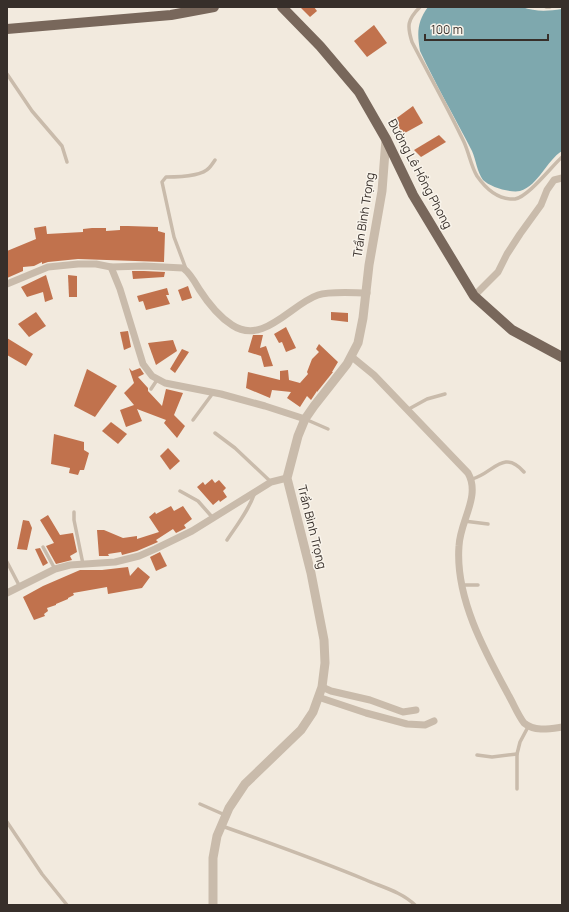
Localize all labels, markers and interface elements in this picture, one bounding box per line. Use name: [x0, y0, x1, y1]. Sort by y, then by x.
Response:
scale bar: [425, 16, 548, 42]
text: 100 m: [431, 21, 463, 38]
street label: Đường Lê Hồng Phong: [384, 116, 457, 232]
street label: Trần Bình Trọng: [348, 171, 379, 259]
street label: Trần Bình Trọng: [294, 483, 331, 571]

